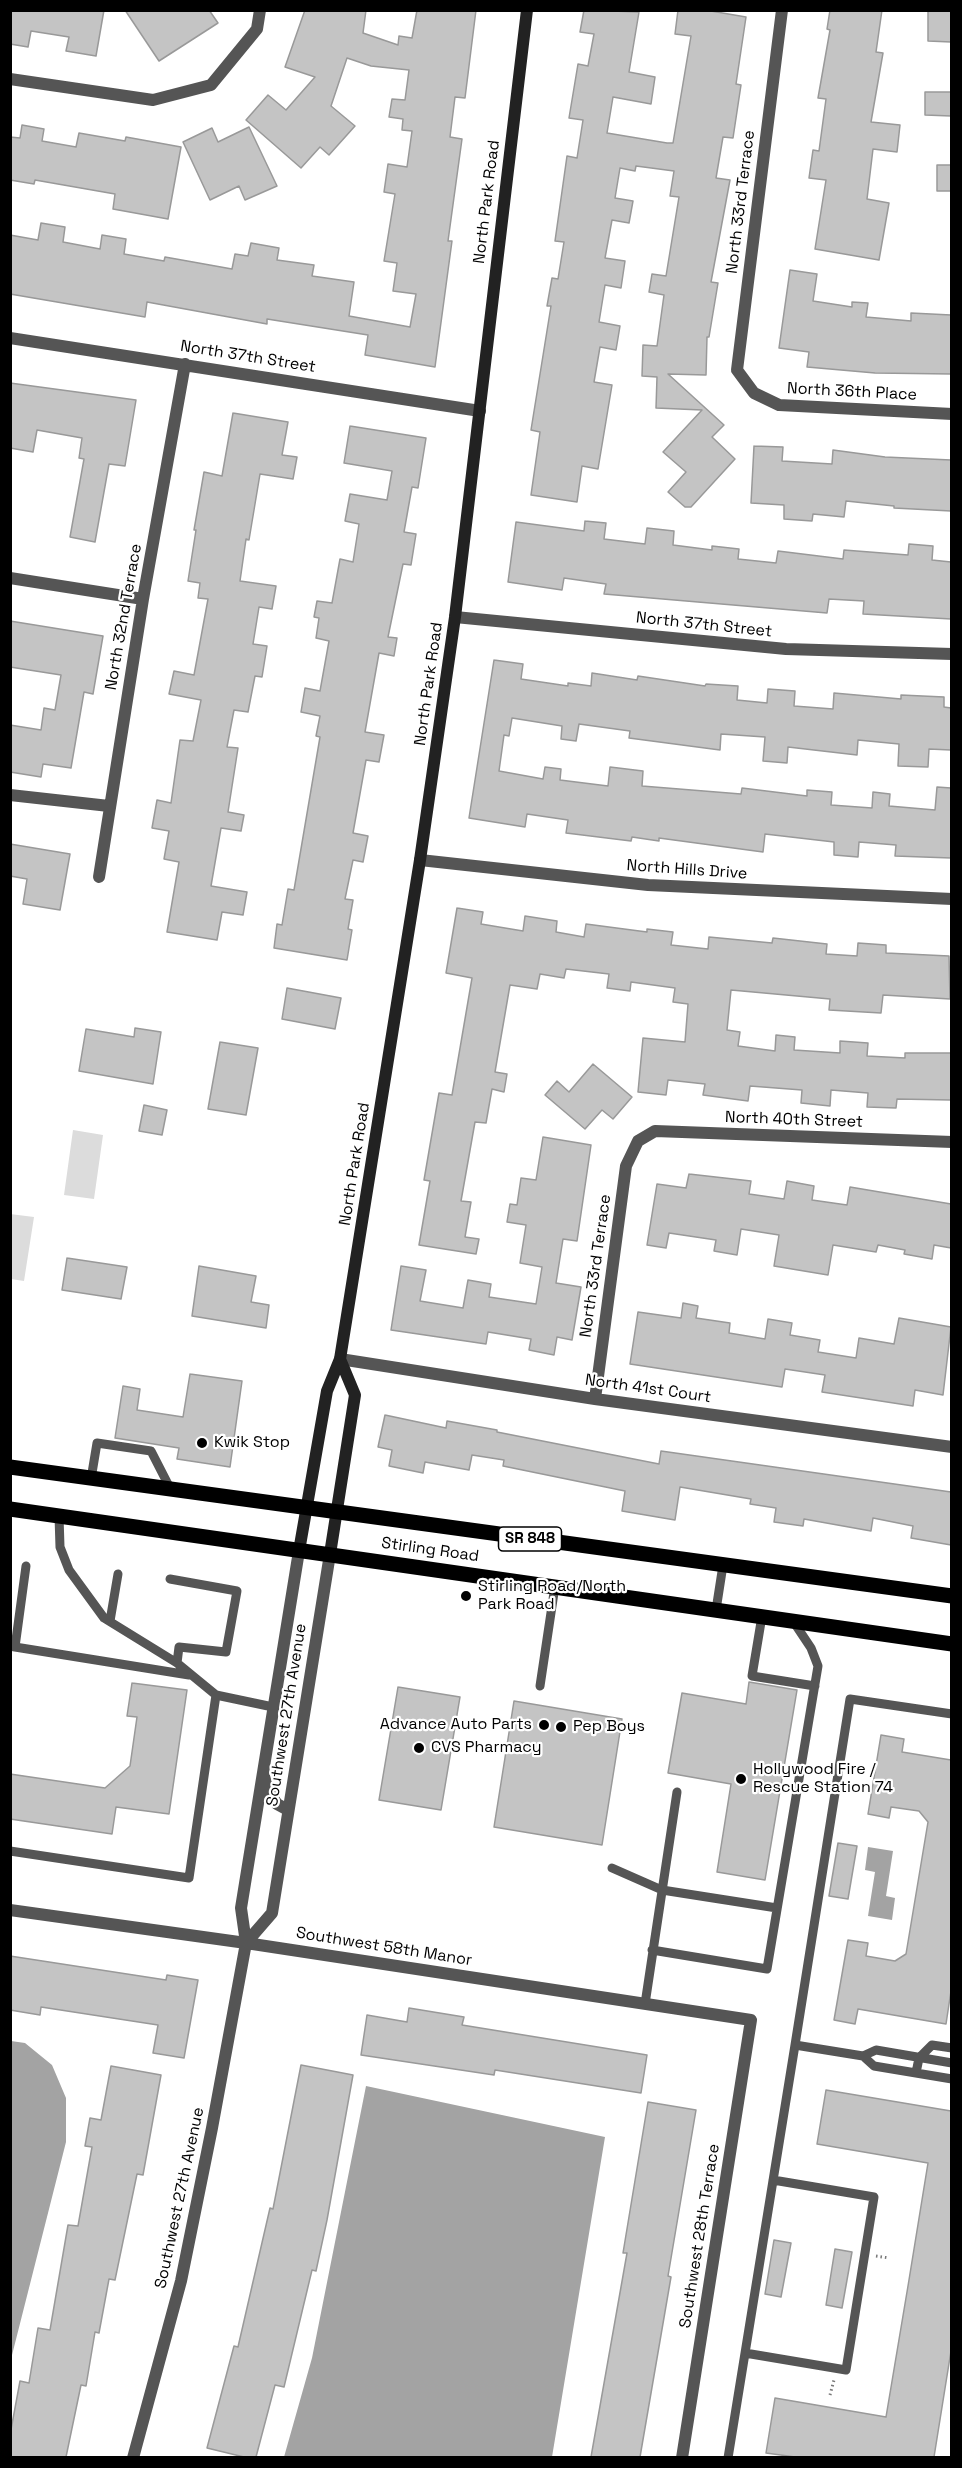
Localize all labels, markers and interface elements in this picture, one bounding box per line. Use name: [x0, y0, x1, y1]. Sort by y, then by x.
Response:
street label: North 33rd Terrace: [723, 129, 759, 275]
street label: North Park Road: [470, 139, 504, 265]
street label: North 37th Street: [179, 337, 317, 377]
street label: North 36th Place: [787, 379, 917, 405]
street label: North 32nd Terrace: [102, 542, 146, 692]
street label: North 37th Street: [635, 608, 773, 642]
street label: North Park Road: [411, 621, 447, 747]
street label: North Hills Drive: [626, 856, 748, 884]
street label: North Park Road: [336, 1101, 374, 1227]
street label: North 40th Street: [725, 1108, 863, 1132]
street label: North 33rd Terrace: [576, 1193, 616, 1339]
street label: North 41st Court: [584, 1371, 712, 1407]
place label: Kwik Stop: [214, 1433, 290, 1453]
marker: Kwik Stop: [195, 1436, 209, 1450]
road number: SR 848: [498, 1527, 562, 1551]
street label: Stirling Road: [380, 1534, 480, 1566]
place label: Stirling Road/North Park Road: [478, 1577, 626, 1615]
marker: Stirling Road/North Park Road: [459, 1589, 473, 1603]
street label: Southwest 27th Avenue: [263, 1622, 311, 1808]
place label: Advance Auto Parts: [380, 1715, 532, 1735]
place label: Pep Boys: [573, 1717, 645, 1737]
marker: Advance Auto Parts: [537, 1718, 551, 1732]
marker: Pep Boys: [554, 1720, 568, 1734]
place label: CVS Pharmacy: [431, 1738, 542, 1758]
marker: CVS Pharmacy: [412, 1741, 426, 1755]
place label: Hollywood Fire / Rescue Station 74: [753, 1760, 893, 1798]
marker: Hollywood Fire / Rescue Station 74: [734, 1772, 748, 1786]
street label: Southwest 58th Manor: [295, 1924, 473, 1970]
street label: Southwest 27th Avenue: [151, 2106, 209, 2290]
street label: Southwest 28th Terrace: [676, 2142, 724, 2330]

